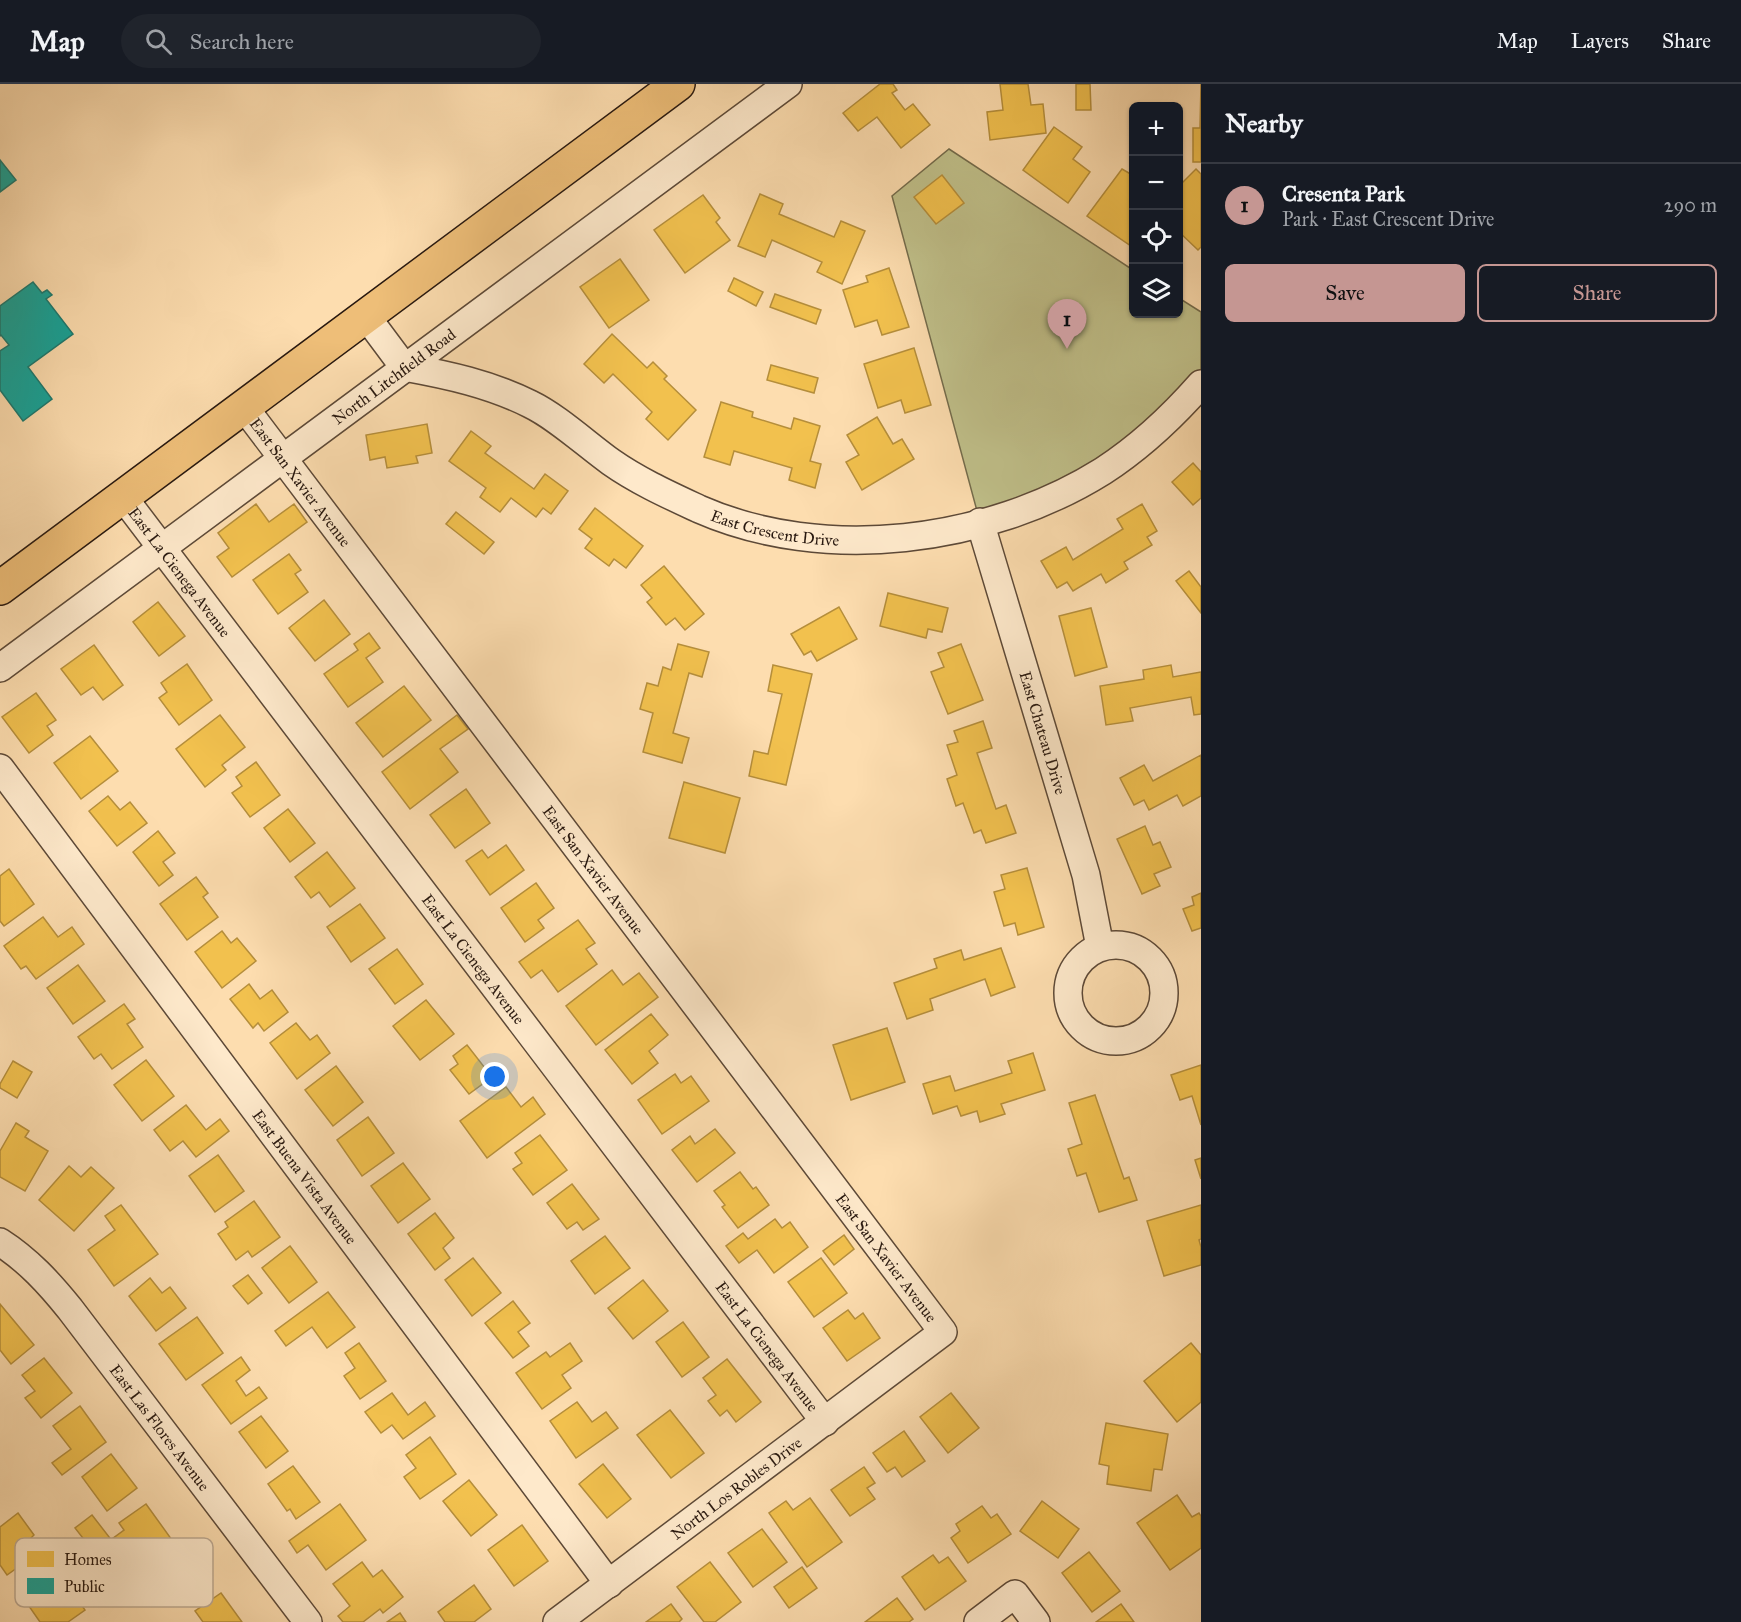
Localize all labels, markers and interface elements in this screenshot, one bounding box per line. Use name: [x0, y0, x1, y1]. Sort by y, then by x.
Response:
search box: [121, 14, 541, 68]
text: Map: [30, 24, 85, 59]
icon: search: [142, 25, 175, 58]
text: Search here: [190, 28, 294, 55]
text: Map: [1497, 28, 1538, 54]
text: Layers: [1571, 28, 1629, 54]
text: Share: [1662, 28, 1711, 54]
map controls: [1129, 102, 1183, 318]
button: +: [1129, 102, 1183, 156]
text: Nearby: [1225, 107, 1303, 139]
button: −: [1129, 156, 1183, 210]
text: Cresenta Park: [1282, 180, 1405, 207]
text: 1: [1241, 193, 1248, 217]
text: 290 m: [1664, 193, 1717, 217]
text: Park · East Crescent Drive: [1282, 207, 1494, 231]
button: locate: [1129, 210, 1183, 264]
button: layers: [1129, 264, 1183, 318]
button: Save: [1225, 264, 1465, 322]
button: Share: [1477, 264, 1717, 322]
pin: 1: [1048, 300, 1086, 349]
street label: North Litchfield Road: [329, 325, 459, 429]
street label: East San Xavier Avenue: [246, 414, 355, 551]
street label: East La Cienega Avenue: [124, 503, 235, 641]
street label: East Crescent Drive: [708, 506, 840, 550]
street label: East Chateau Drive: [1015, 669, 1070, 797]
street label: East San Xavier Avenue: [539, 802, 648, 938]
street label: East La Cienega Avenue: [418, 891, 529, 1028]
your location: [480, 1062, 509, 1091]
street label: East Buena Vista Avenue: [248, 1106, 361, 1248]
street label: East San Xavier Avenue: [832, 1190, 941, 1326]
street label: East La Cienega Avenue: [712, 1278, 823, 1415]
street label: East Las Flores Avenue: [105, 1361, 214, 1495]
street label: North Los Robles Drive: [667, 1433, 806, 1544]
legend: [15, 1538, 213, 1607]
text: Homes: [64, 1550, 112, 1569]
text: Public: [64, 1577, 105, 1596]

